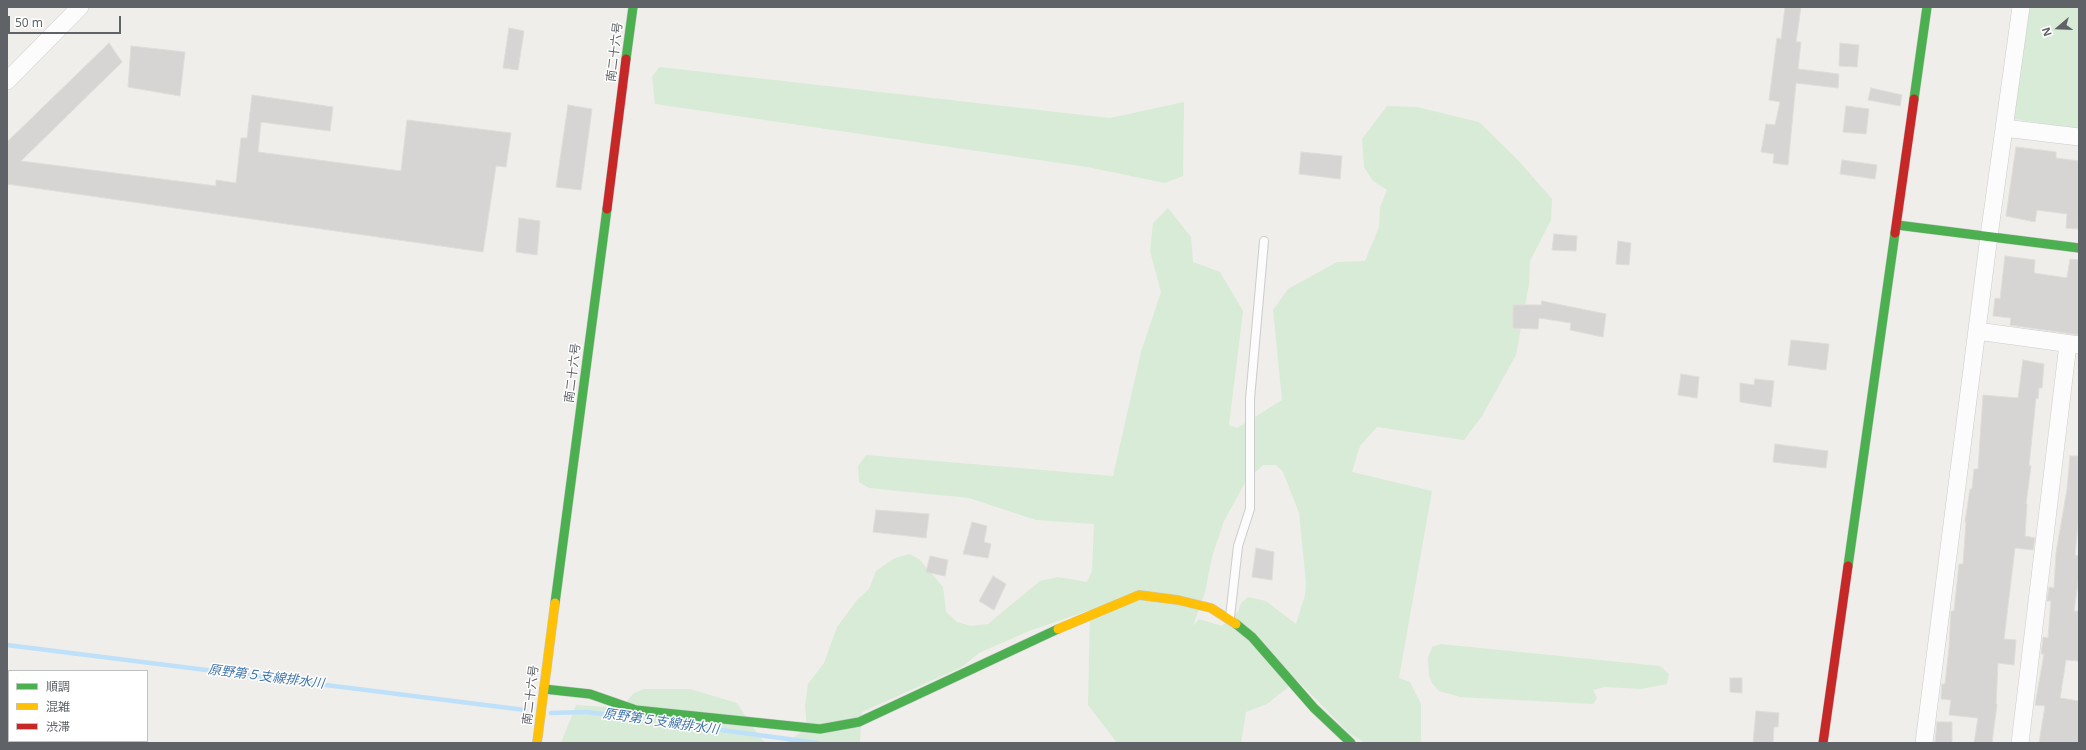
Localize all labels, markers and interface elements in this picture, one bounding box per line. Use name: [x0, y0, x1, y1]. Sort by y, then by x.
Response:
scale bar: [10, 8, 123, 34]
north arrow: [2038, 8, 2078, 48]
text: 50 m: [15, 14, 43, 31]
street label: 南二十六号: [604, 21, 626, 83]
text: N: [2038, 25, 2055, 39]
street label: 南二十六号: [562, 342, 584, 404]
water label: 原野第５支線排水川: [207, 662, 325, 692]
street label: 南二十六号: [520, 664, 542, 726]
legend: [8, 670, 148, 742]
text: 順調: [46, 678, 70, 695]
text: 混雑: [46, 698, 70, 715]
water label: 原野第５支線排水川: [602, 706, 720, 738]
text: 渋滞: [46, 718, 70, 735]

